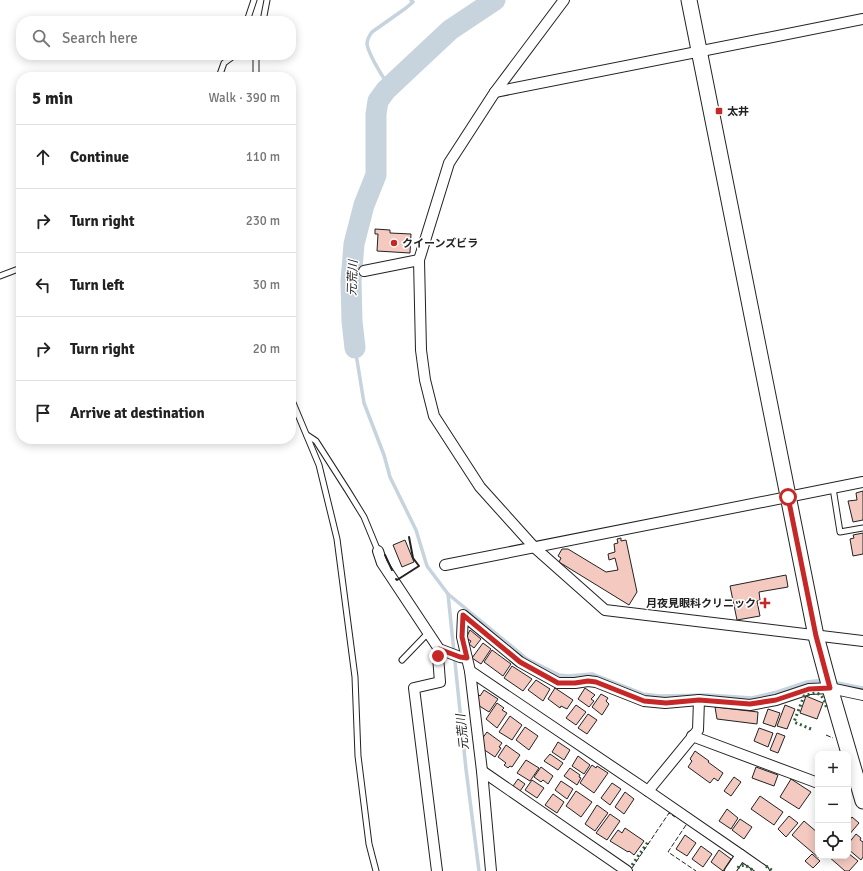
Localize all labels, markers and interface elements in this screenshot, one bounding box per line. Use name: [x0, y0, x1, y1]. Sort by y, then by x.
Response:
search box: [16, 16, 296, 60]
icon: search: [30, 27, 52, 49]
text: Search here: [62, 29, 138, 47]
text: 5 min: [32, 88, 73, 109]
text: Walk · 390 m: [209, 90, 280, 106]
place label: 太井: [727, 105, 749, 118]
marker: 太井: [714, 106, 724, 116]
icon: ahead: [32, 146, 54, 168]
text: Continue: [70, 148, 129, 166]
text: 110 m: [246, 149, 280, 165]
icon: right: [32, 210, 54, 232]
text: Turn right: [70, 212, 135, 230]
text: 230 m: [246, 213, 280, 229]
place label: クイーンズビラ: [402, 237, 478, 250]
marker: クイーンズビラ: [389, 238, 399, 248]
water label: 元荒川: [345, 258, 361, 296]
icon: left: [32, 274, 54, 296]
text: Turn left: [70, 276, 124, 294]
text: 30 m: [253, 277, 280, 293]
icon: right: [32, 338, 54, 360]
text: Turn right: [70, 340, 135, 358]
text: 20 m: [253, 341, 280, 357]
icon: arrive: [32, 402, 54, 424]
text: Arrive at destination: [70, 404, 205, 422]
route start: [779, 488, 797, 506]
place label: 月夜見眼科クリニック: [646, 597, 756, 610]
marker: 月夜見眼科クリニック: [759, 597, 771, 609]
route end: [429, 647, 447, 665]
water label: 元荒川: [453, 711, 472, 751]
map controls: [815, 751, 851, 859]
button: +: [815, 751, 851, 787]
button: −: [815, 787, 851, 823]
button: locate: [815, 823, 851, 859]

